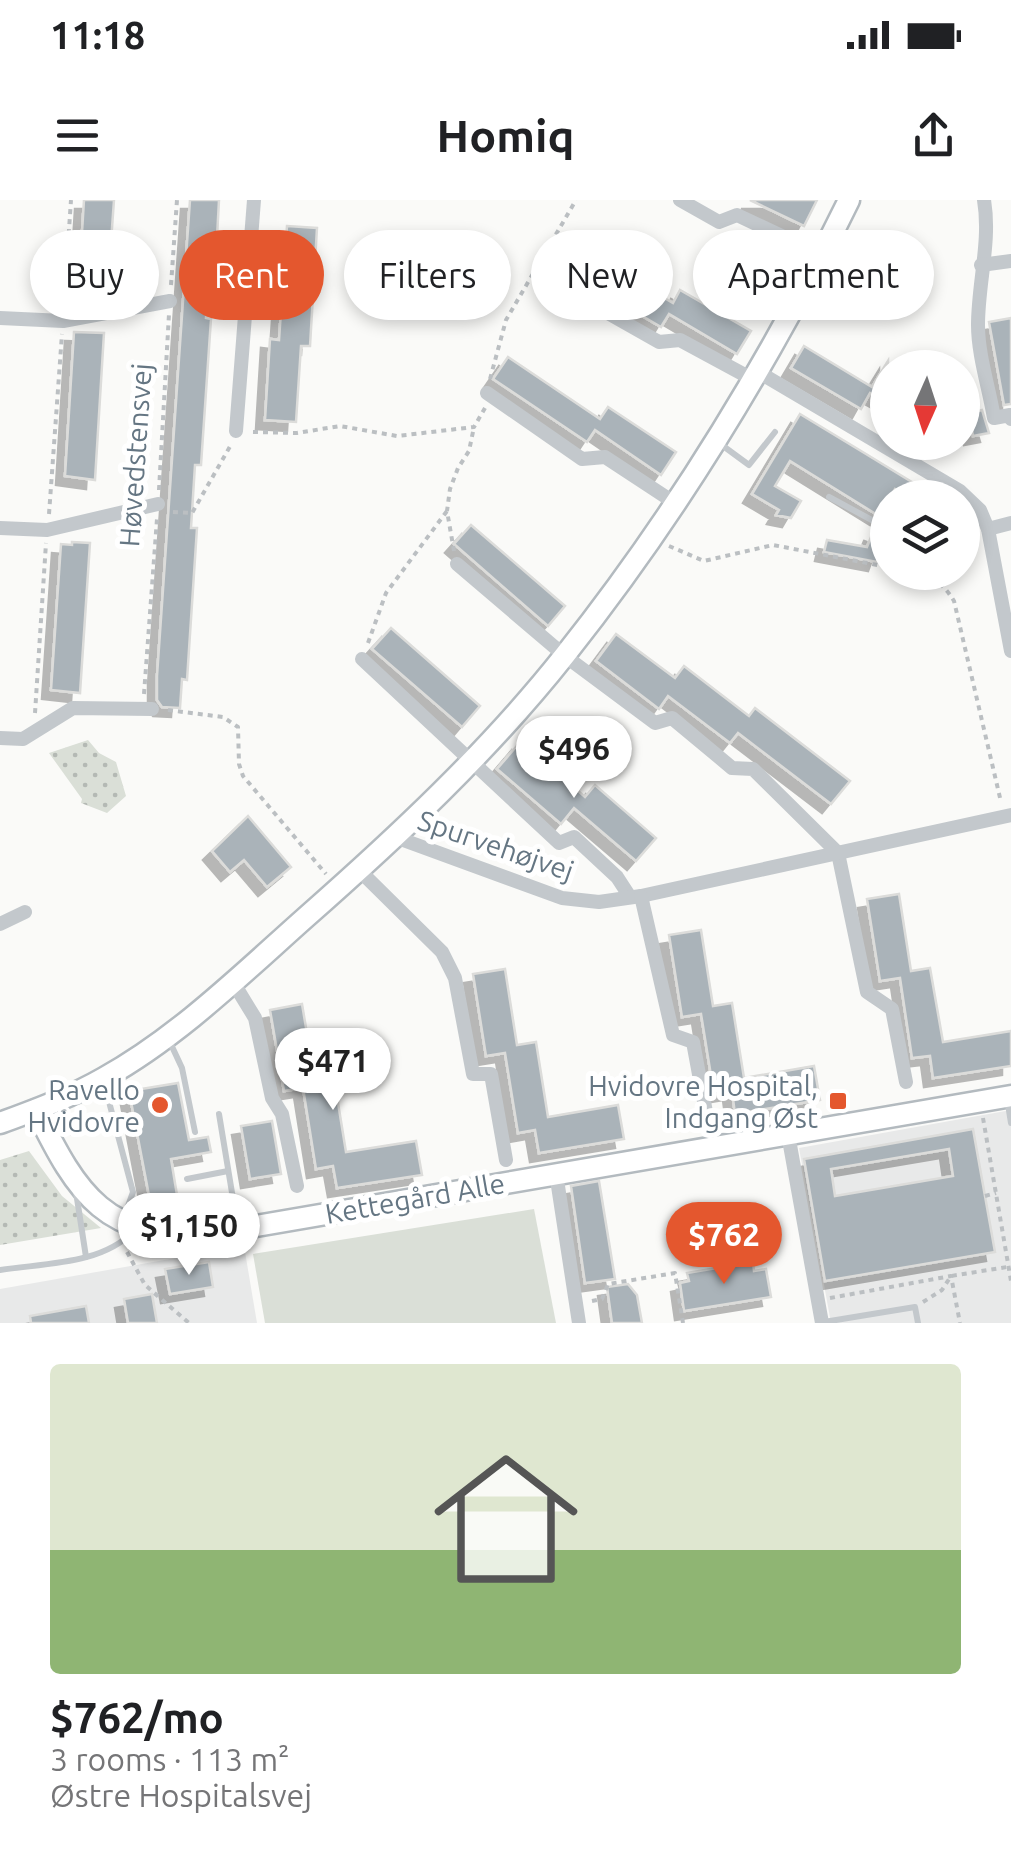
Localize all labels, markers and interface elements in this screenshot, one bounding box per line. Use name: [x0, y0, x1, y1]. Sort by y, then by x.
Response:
text: 11:18: [50, 14, 145, 56]
icon: menu: [50, 108, 105, 163]
icon: share: [906, 108, 961, 163]
text: Homiq: [437, 110, 574, 161]
chip: Buy: [30, 230, 159, 320]
chip: Rent: [179, 230, 324, 320]
chip: Filters: [344, 230, 511, 320]
chip: New: [531, 230, 673, 320]
chip: Apartment: [693, 230, 934, 320]
north arrow: [870, 350, 980, 460]
map controls: [870, 350, 980, 590]
street label: Høvedstensvej: [113, 362, 157, 548]
button: layers: [870, 480, 980, 590]
pin: $496: [515, 716, 633, 801]
text: $496: [538, 730, 610, 766]
street label: Spurvehøjvej: [414, 804, 578, 886]
pin: $471: [274, 1028, 392, 1113]
text: $471: [297, 1042, 369, 1078]
place label: Hvidovre Hospital, Indgang Øst: [588, 1070, 818, 1133]
place label: Ravello Hvidovre: [28, 1074, 140, 1137]
marker: Hvidovre Hospital, Indgang Øst: [827, 1090, 849, 1112]
marker: Ravello Hvidovre: [149, 1094, 171, 1116]
street label: Kettegård Alle: [323, 1167, 507, 1229]
pin: $1,150: [108, 1193, 270, 1278]
pin: $762: [665, 1202, 783, 1287]
text: $1,150: [140, 1207, 238, 1243]
text: $762: [688, 1216, 760, 1252]
icon: home: [416, 1429, 596, 1609]
text: $762/mo: [50, 1694, 224, 1741]
text: 3 rooms · 113 m²: [50, 1741, 290, 1777]
text: Østre Hospitalsvej: [50, 1777, 312, 1813]

